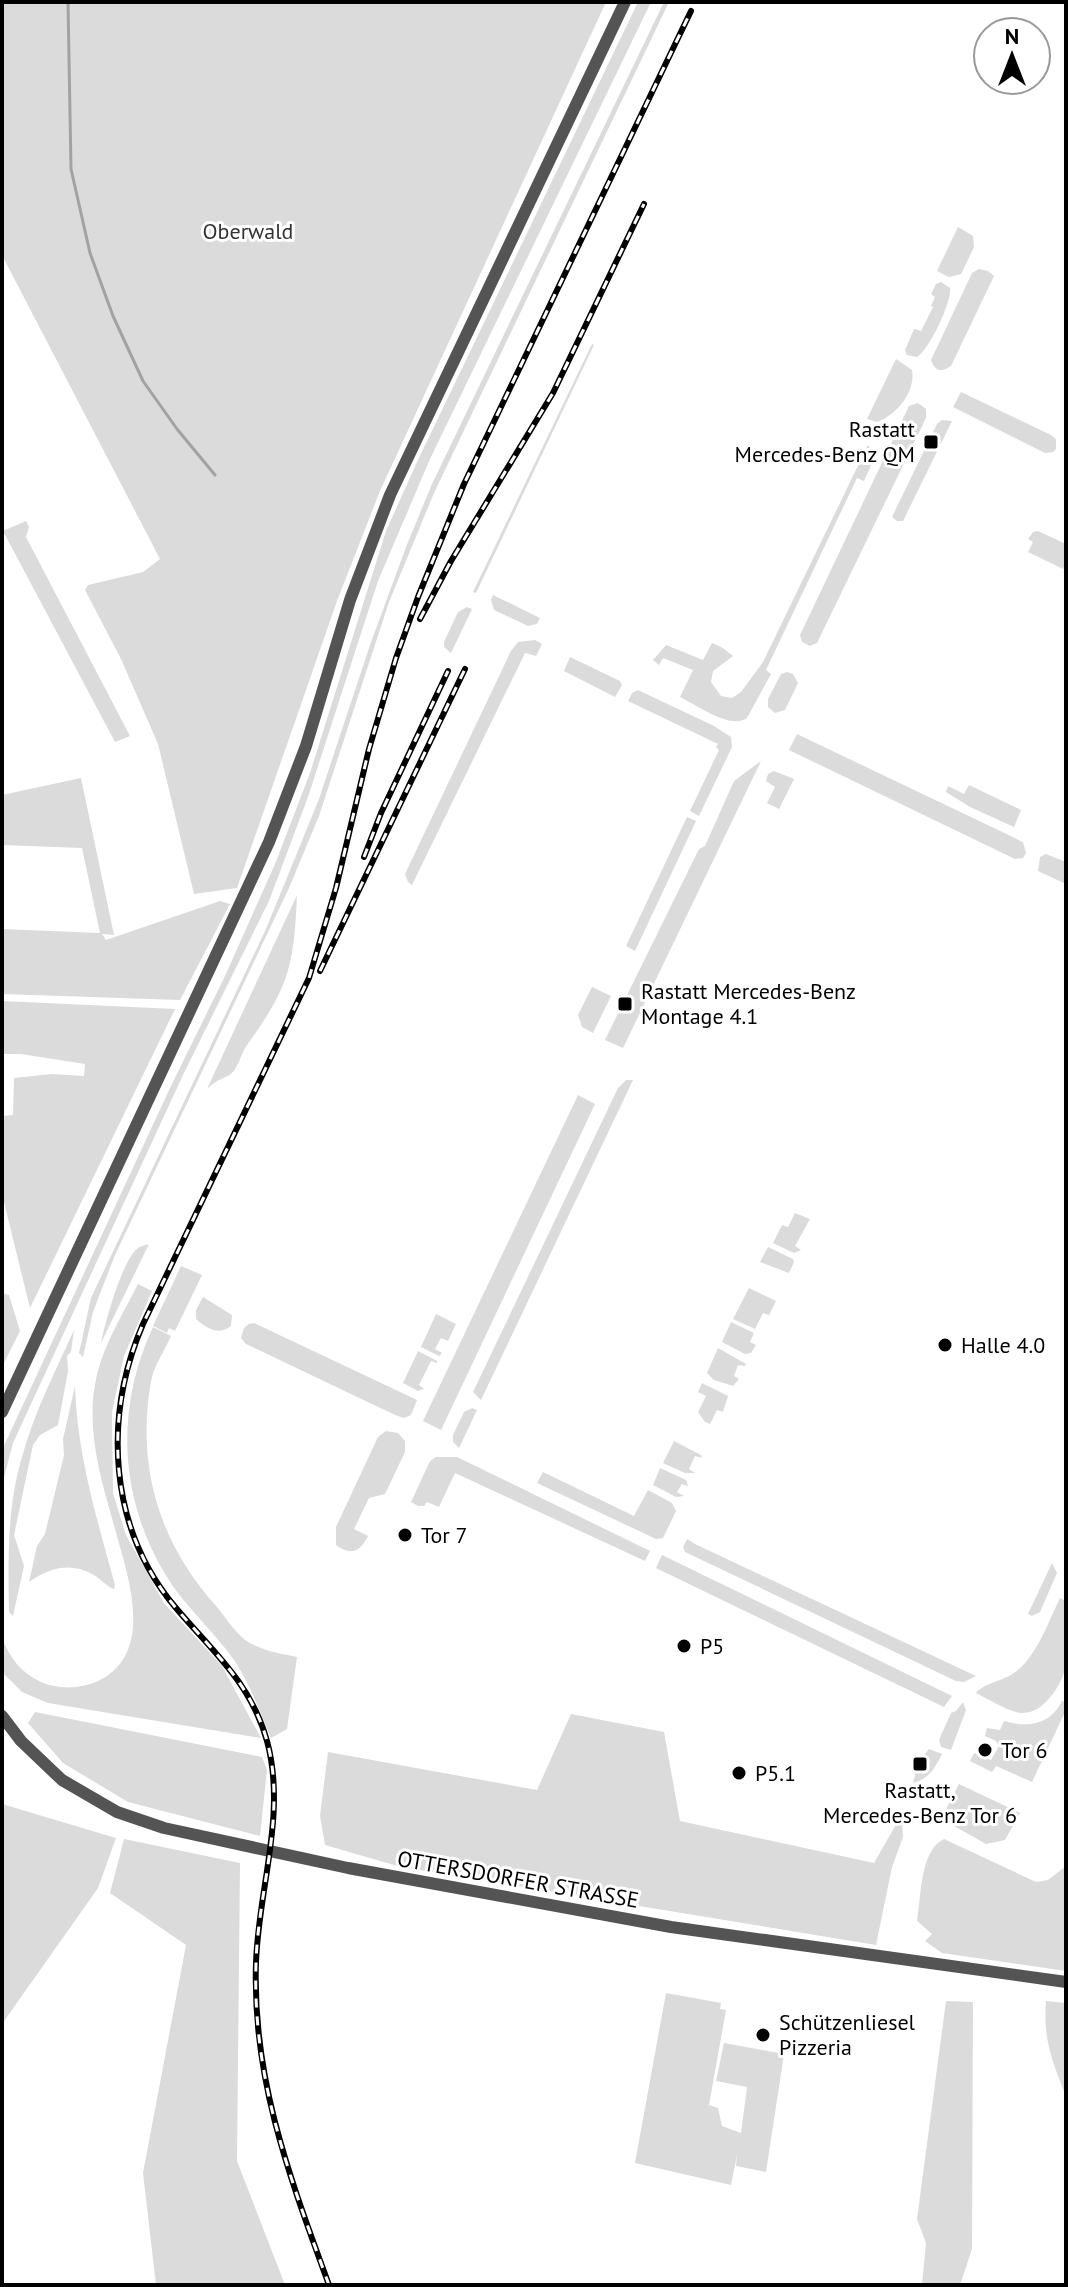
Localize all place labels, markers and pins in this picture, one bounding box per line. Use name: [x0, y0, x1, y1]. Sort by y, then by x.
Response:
place label: Rastatt Mercedes-Benz QM: [735, 415, 916, 468]
marker: Rastatt Mercedes-Benz QM: [922, 433, 940, 451]
place label: Rastatt Mercedes-Benz Montage 4.1: [641, 977, 856, 1030]
marker: Rastatt Mercedes-Benz Montage 4.1: [616, 995, 634, 1013]
place label: Halle 4.0: [961, 1331, 1045, 1359]
marker: Halle 4.0: [936, 1336, 954, 1354]
place label: Tor 7: [421, 1521, 468, 1549]
marker: Tor 7: [396, 1526, 414, 1544]
place label: P5: [700, 1632, 724, 1660]
marker: P5: [675, 1637, 693, 1655]
place label: Tor 6: [1001, 1736, 1048, 1764]
marker: Tor 6: [976, 1741, 994, 1759]
marker: Rastatt, Mercedes-Benz Tor 6: [911, 1755, 929, 1773]
place label: P5.1: [755, 1759, 796, 1787]
marker: P5.1: [730, 1764, 748, 1782]
place label: Rastatt, Mercedes-Benz Tor 6: [823, 1776, 1017, 1829]
place label: Schützenliesel Pizzeria: [779, 2008, 916, 2061]
marker: Schützenliesel Pizzeria: [754, 2026, 772, 2044]

